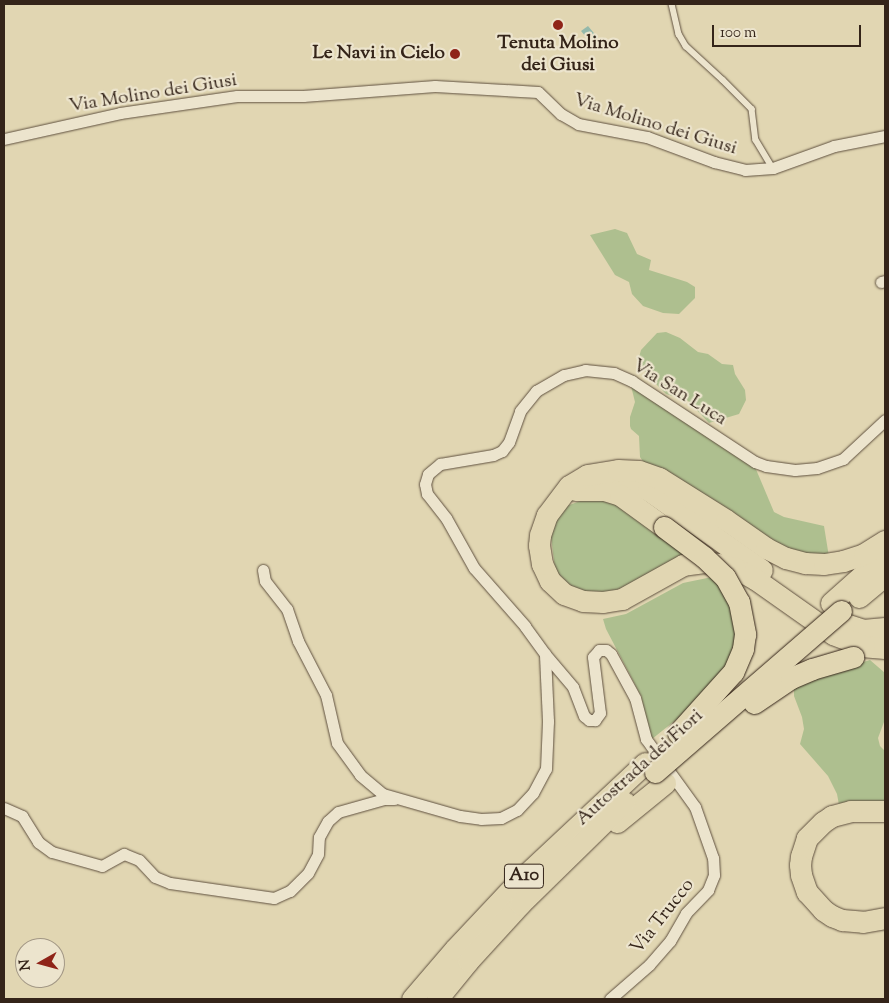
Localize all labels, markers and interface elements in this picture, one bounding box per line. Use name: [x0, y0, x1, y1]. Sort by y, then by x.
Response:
scale bar: [714, 15, 863, 47]
marker: Tenuta Molino dei Giusi: [552, 19, 564, 31]
text: 100 m: [720, 23, 756, 44]
place label: Tenuta Molino dei Giusi: [497, 33, 619, 77]
place label: Le Navi in Cielo: [312, 43, 445, 65]
marker: Le Navi in Cielo: [449, 48, 461, 60]
street label: Via Molino dei Giusi: [67, 69, 239, 119]
street label: Via Molino dei Giusi: [571, 89, 739, 161]
street label: Via San Luca: [627, 355, 731, 431]
street label: Autostrada dei Fiori: [572, 705, 708, 831]
road number: A10: [503, 860, 545, 891]
street label: Via Trucco: [626, 875, 700, 959]
north arrow: [15, 938, 65, 988]
text: N: [15, 958, 37, 971]

